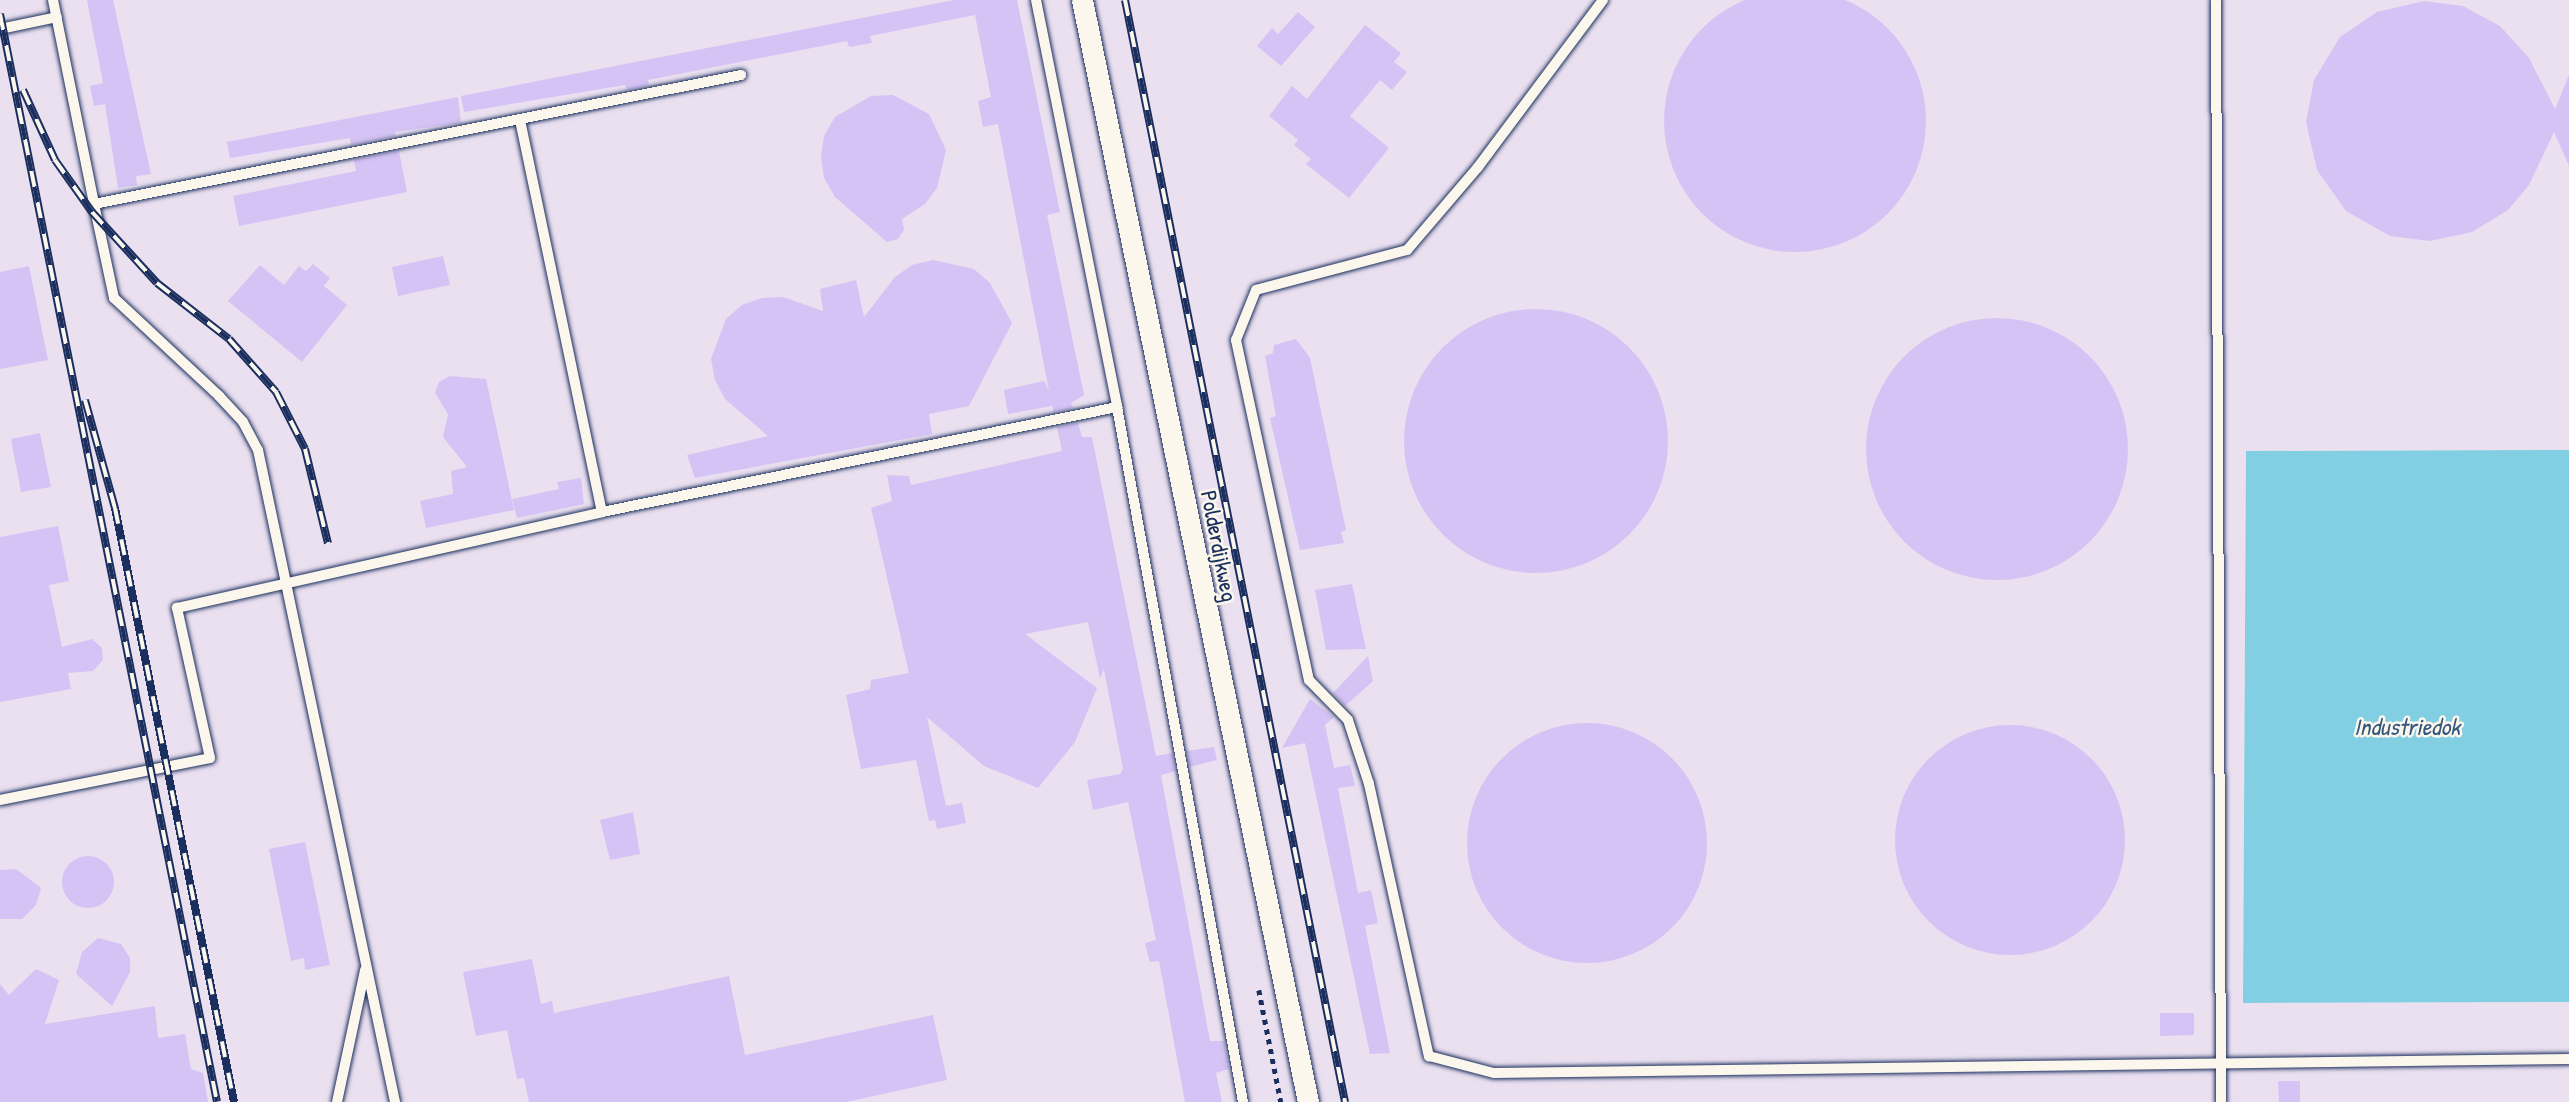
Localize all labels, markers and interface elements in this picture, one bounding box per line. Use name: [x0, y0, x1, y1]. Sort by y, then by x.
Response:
street label: Polderdijkweg: [1195, 488, 1243, 604]
water label: Industriedok: [2354, 713, 2460, 741]

